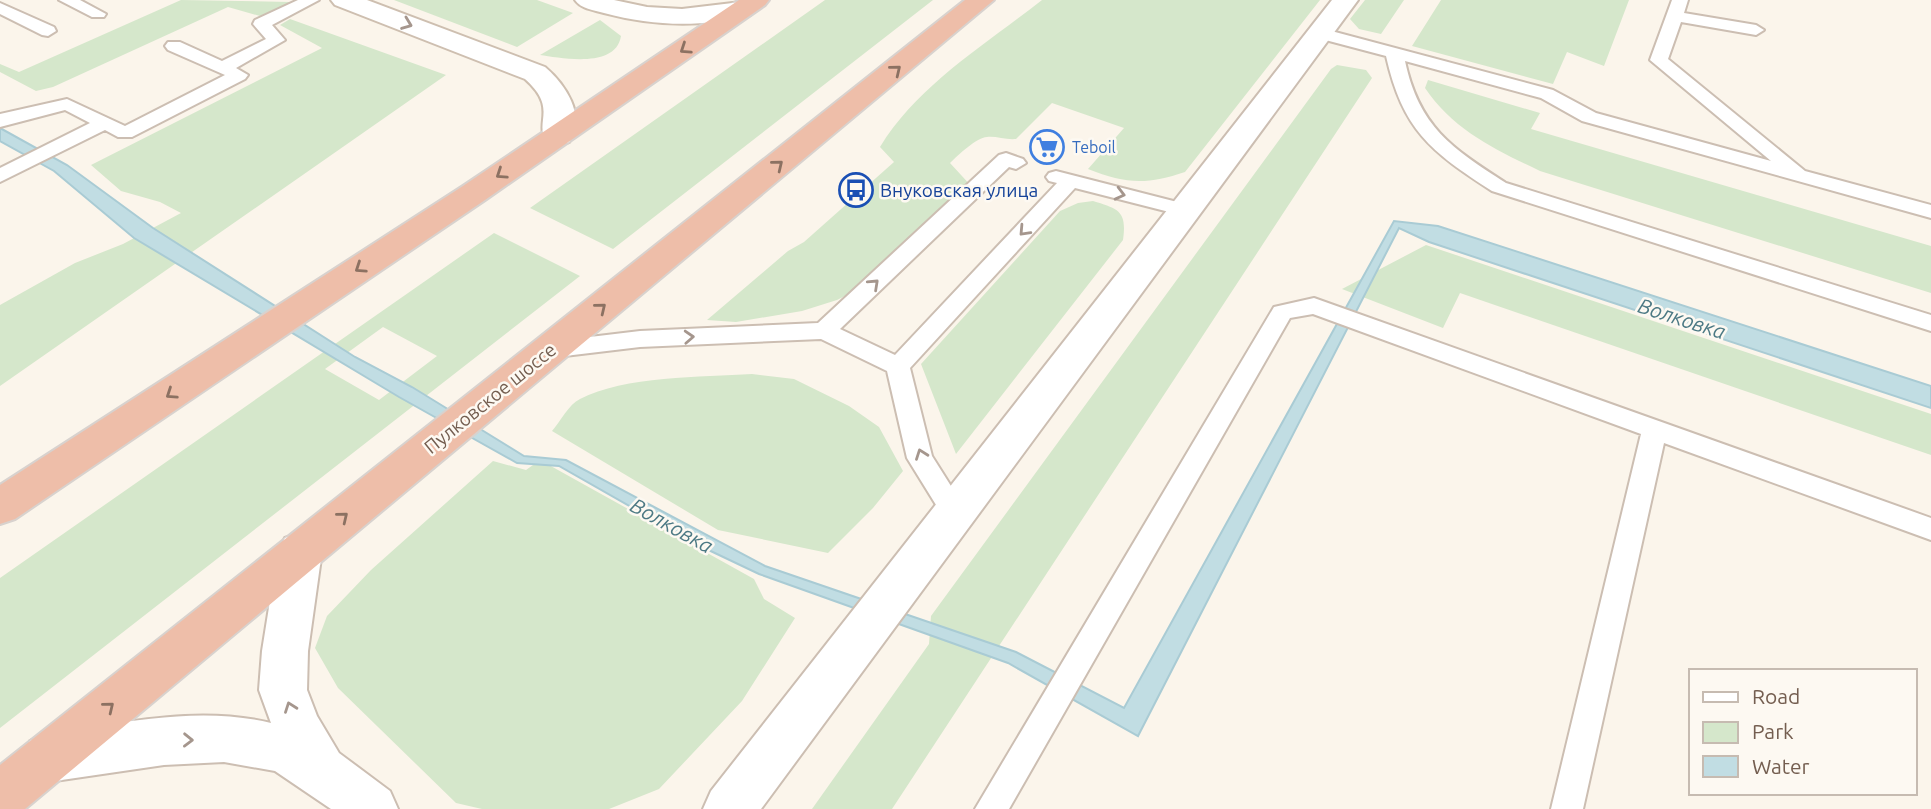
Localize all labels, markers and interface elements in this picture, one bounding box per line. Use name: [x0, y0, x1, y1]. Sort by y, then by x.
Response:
one-way arrow: [401, 16, 413, 30]
one-way arrow: [680, 41, 693, 53]
one-way arrow: [888, 66, 901, 78]
supermarket icon: Teboil: [1028, 128, 1066, 166]
place label: Teboil: [1072, 138, 1116, 156]
one-way arrow: [770, 161, 783, 173]
one-way arrow: [496, 166, 509, 178]
bus stop icon: Внуковская улица: [837, 171, 875, 209]
place label: Внуковская улица: [880, 179, 1038, 201]
one-way arrow: [1114, 186, 1126, 200]
one-way arrow: [1019, 223, 1032, 236]
one-way arrow: [355, 260, 368, 273]
one-way arrow: [865, 280, 878, 292]
water label: Волковка: [1635, 293, 1729, 343]
one-way arrow: [594, 303, 606, 316]
one-way arrow: [684, 330, 695, 345]
street label: Пулковское шоссе: [420, 338, 560, 458]
one-way arrow: [166, 386, 179, 398]
one-way arrow: [915, 448, 929, 461]
water label: Волковка: [627, 493, 717, 557]
one-way arrow: [334, 513, 347, 525]
legend: [1689, 669, 1917, 795]
text: Road: [1752, 684, 1800, 708]
one-way arrow: [284, 702, 298, 714]
one-way arrow: [102, 703, 114, 716]
text: Park: [1752, 719, 1794, 743]
one-way arrow: [183, 732, 194, 747]
text: Water: [1752, 754, 1810, 778]

